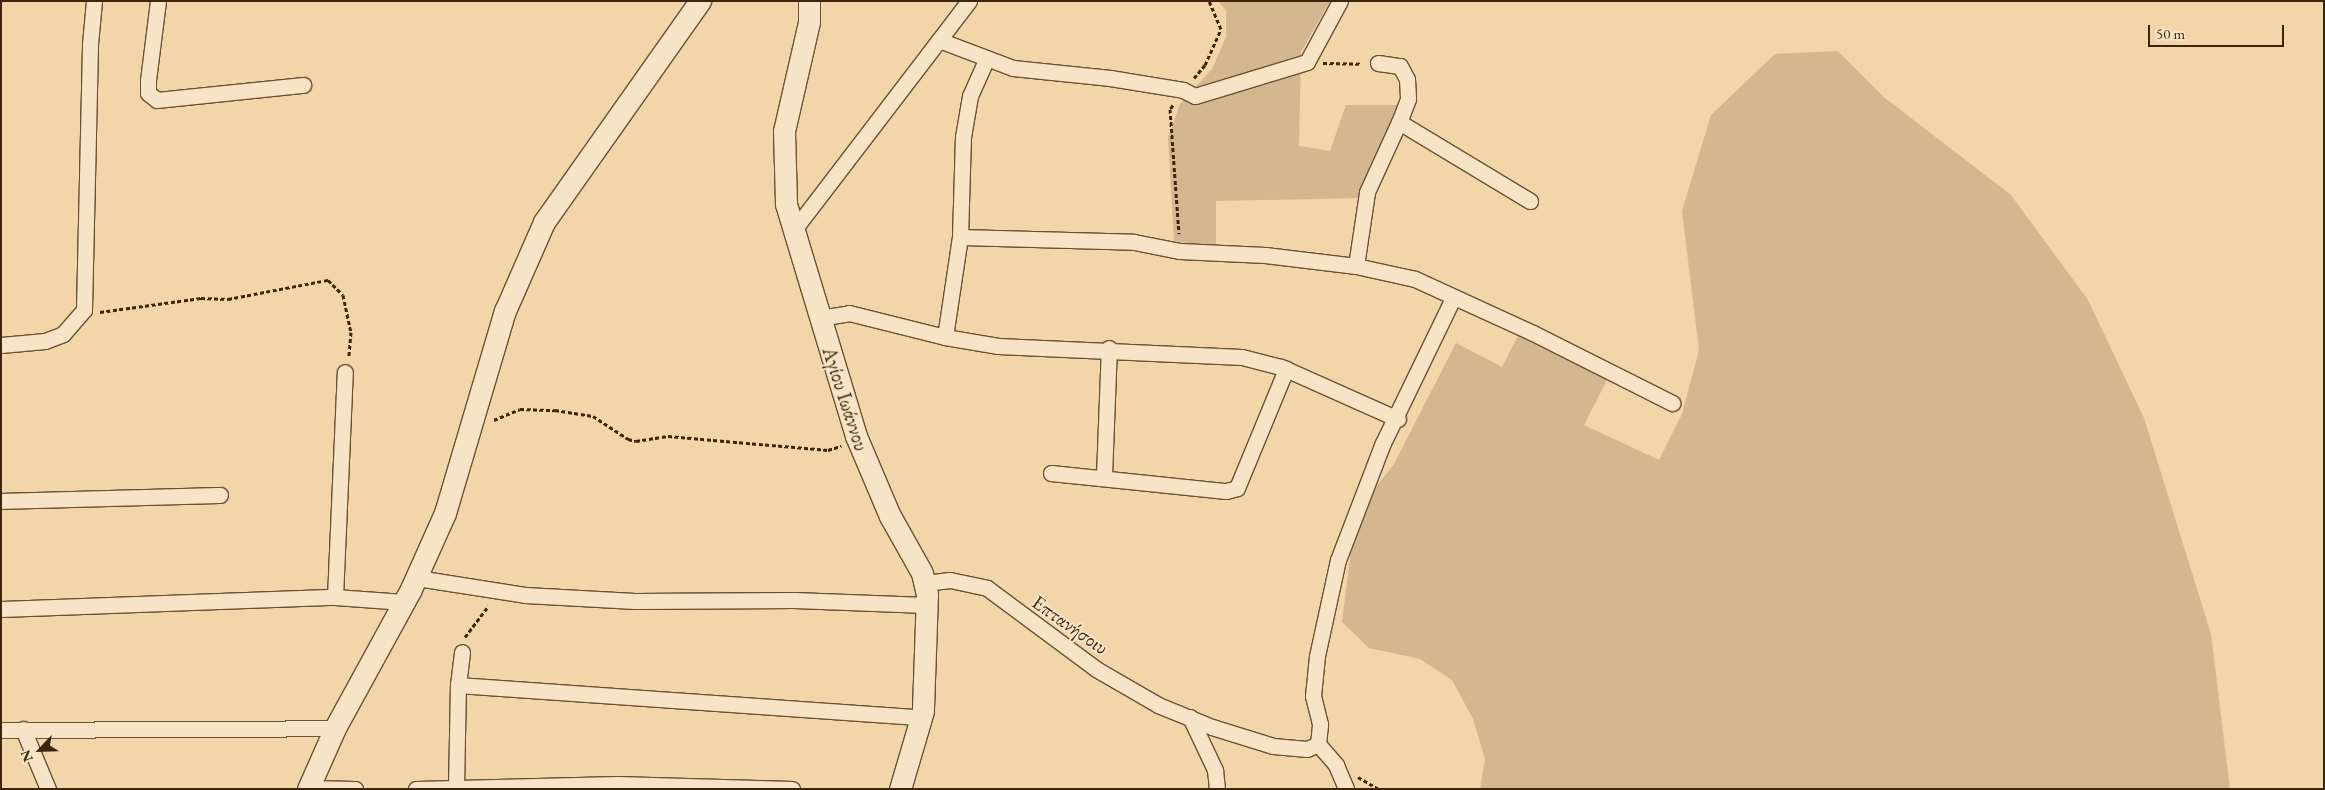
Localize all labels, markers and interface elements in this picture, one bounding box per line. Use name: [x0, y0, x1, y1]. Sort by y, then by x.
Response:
scale bar: [2150, 15, 2286, 47]
text: 50 m: [2156, 24, 2185, 43]
street label: Αγίου Ιωάννου: [817, 344, 873, 454]
street label: Επτανήσοιυ: [1027, 590, 1113, 660]
north arrow: [15, 725, 65, 775]
text: N: [16, 747, 37, 765]

